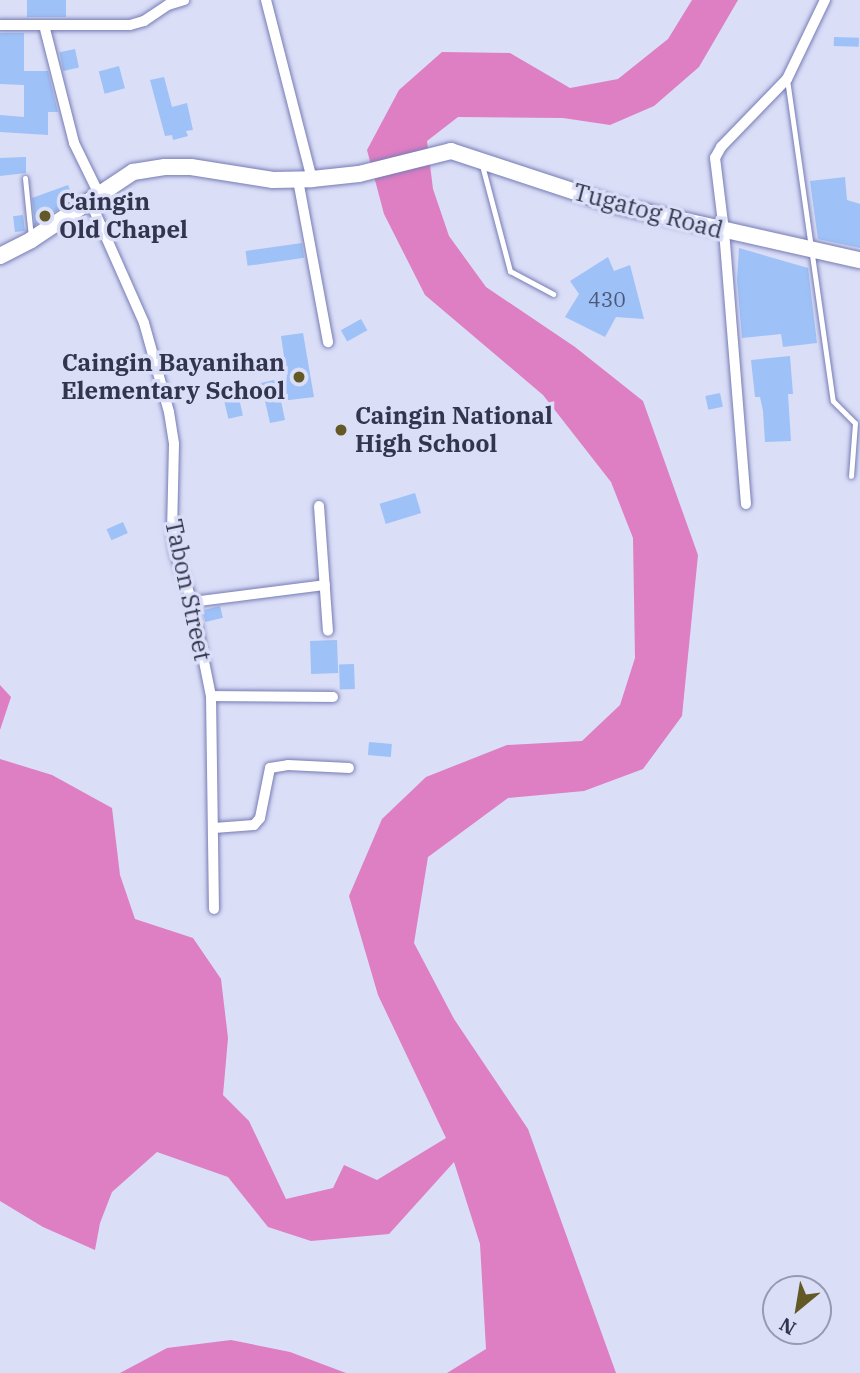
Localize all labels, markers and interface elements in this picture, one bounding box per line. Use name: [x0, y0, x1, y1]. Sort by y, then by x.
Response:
street label: Tugatog Road: [570, 177, 726, 245]
place label: Caingin Old Chapel: [59, 188, 188, 244]
marker: Caingin Old Chapel: [37, 208, 53, 224]
house number: 430: [588, 286, 626, 312]
place label: Caingin Bayanihan Elementary School: [61, 349, 285, 405]
marker: Caingin Bayanihan Elementary School: [291, 369, 307, 385]
place label: Caingin National High School: [355, 402, 553, 458]
marker: Caingin National High School: [333, 422, 349, 438]
street label: Tabon Street: [159, 517, 217, 663]
north arrow: [762, 1275, 832, 1345]
text: N: [775, 1312, 800, 1341]

